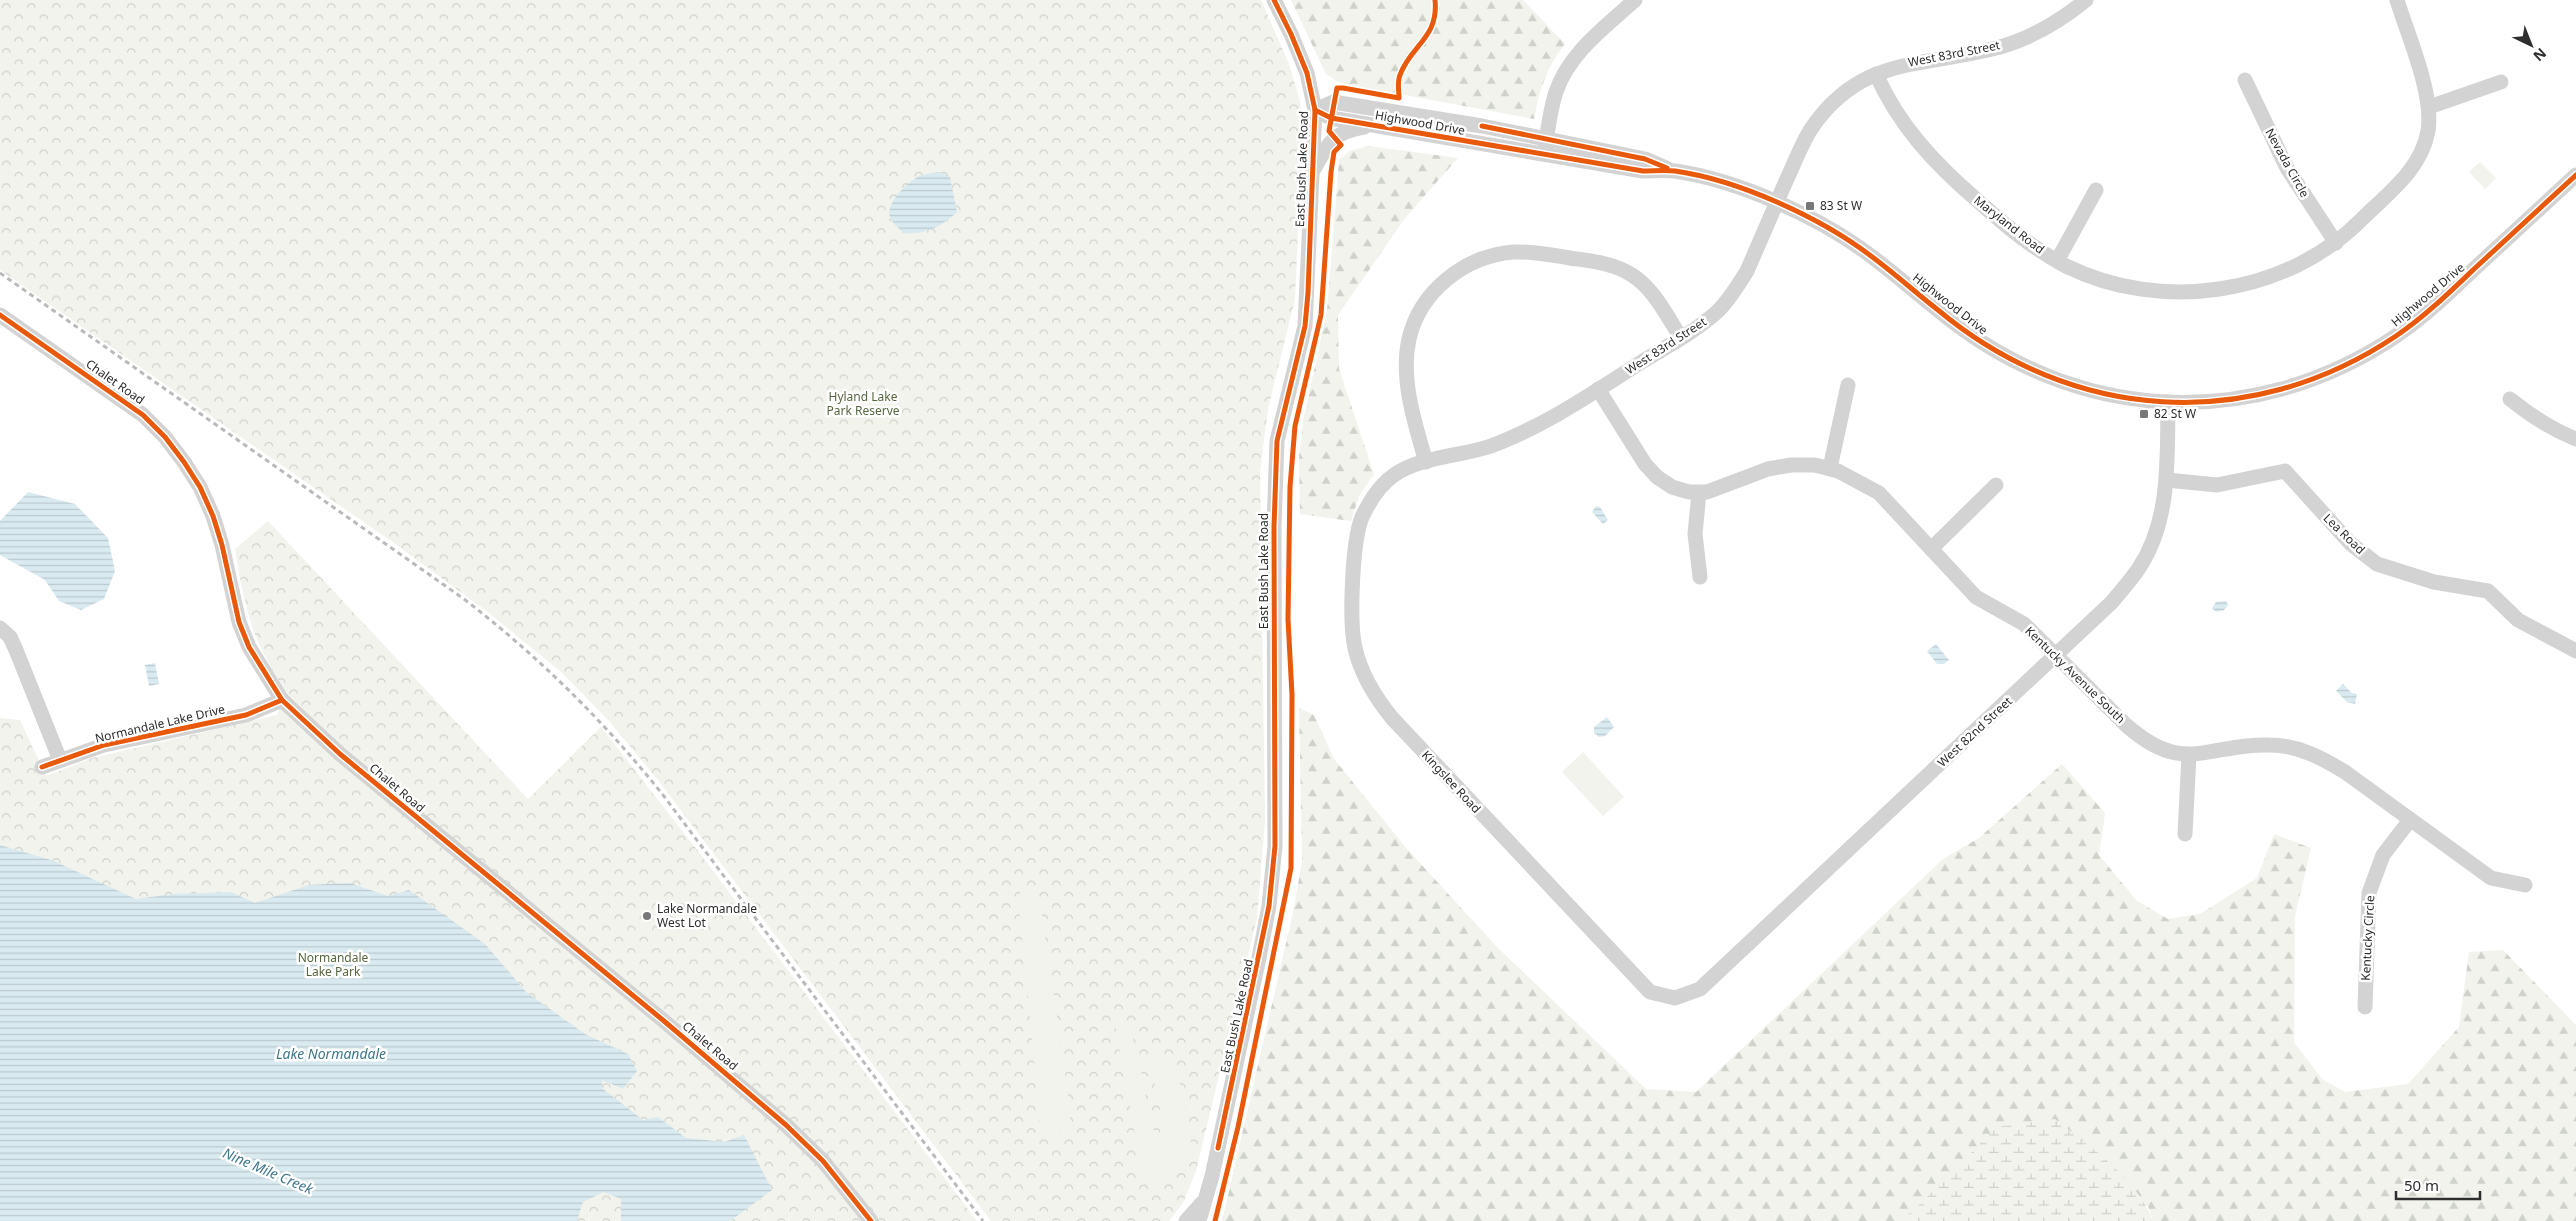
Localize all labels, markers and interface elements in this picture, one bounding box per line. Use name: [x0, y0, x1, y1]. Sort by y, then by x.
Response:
north arrow: [2506, 20, 2556, 70]
street label: West 83rd Street: [1906, 36, 2002, 71]
text: N: [2530, 44, 2551, 66]
street label: Highwood Drive: [1374, 106, 1467, 139]
street label: East Bush Lake Road: [1291, 111, 1312, 227]
street label: Nevada Circle: [2261, 125, 2314, 201]
street label: Maryland Road: [1970, 192, 2048, 258]
place label: 83 St W: [1820, 197, 1862, 214]
marker: 83 St W: [1804, 200, 1816, 212]
street label: Highwood Drive: [2387, 259, 2468, 330]
street label: Highwood Drive: [1909, 269, 1992, 338]
street label: West 83rd Street: [1622, 313, 1710, 378]
street label: Chalet Road: [83, 355, 148, 408]
park label: Hyland Lake Park Reserve: [826, 388, 900, 419]
place label: 82 St W: [2154, 405, 2196, 422]
marker: 82 St W: [2138, 408, 2150, 420]
street label: Lea Road: [2320, 510, 2369, 558]
street label: East Bush Lake Road: [1255, 513, 1272, 629]
street label: Kentucky Avenue South: [2022, 622, 2129, 727]
street label: West 82nd Street: [1934, 692, 2016, 771]
street label: Normandale Lake Drive: [93, 700, 227, 747]
street label: Kingslee Road: [1418, 747, 1485, 817]
street label: Chalet Road: [366, 759, 429, 816]
street label: Kentucky Circle: [2357, 894, 2378, 981]
place label: Lake Normandale West Lot: [657, 900, 757, 931]
marker: Lake Normandale West Lot: [641, 910, 653, 922]
park label: Normandale Lake Park: [298, 949, 369, 980]
street label: East Bush Lake Road: [1216, 957, 1257, 1075]
street label: Chalet Road: [679, 1017, 742, 1074]
water label: Lake Normandale: [276, 1044, 386, 1063]
water label: Nine Mile Creek: [220, 1143, 317, 1199]
scale bar: [2396, 1168, 2480, 1200]
text: 50 m: [2404, 1175, 2439, 1195]

